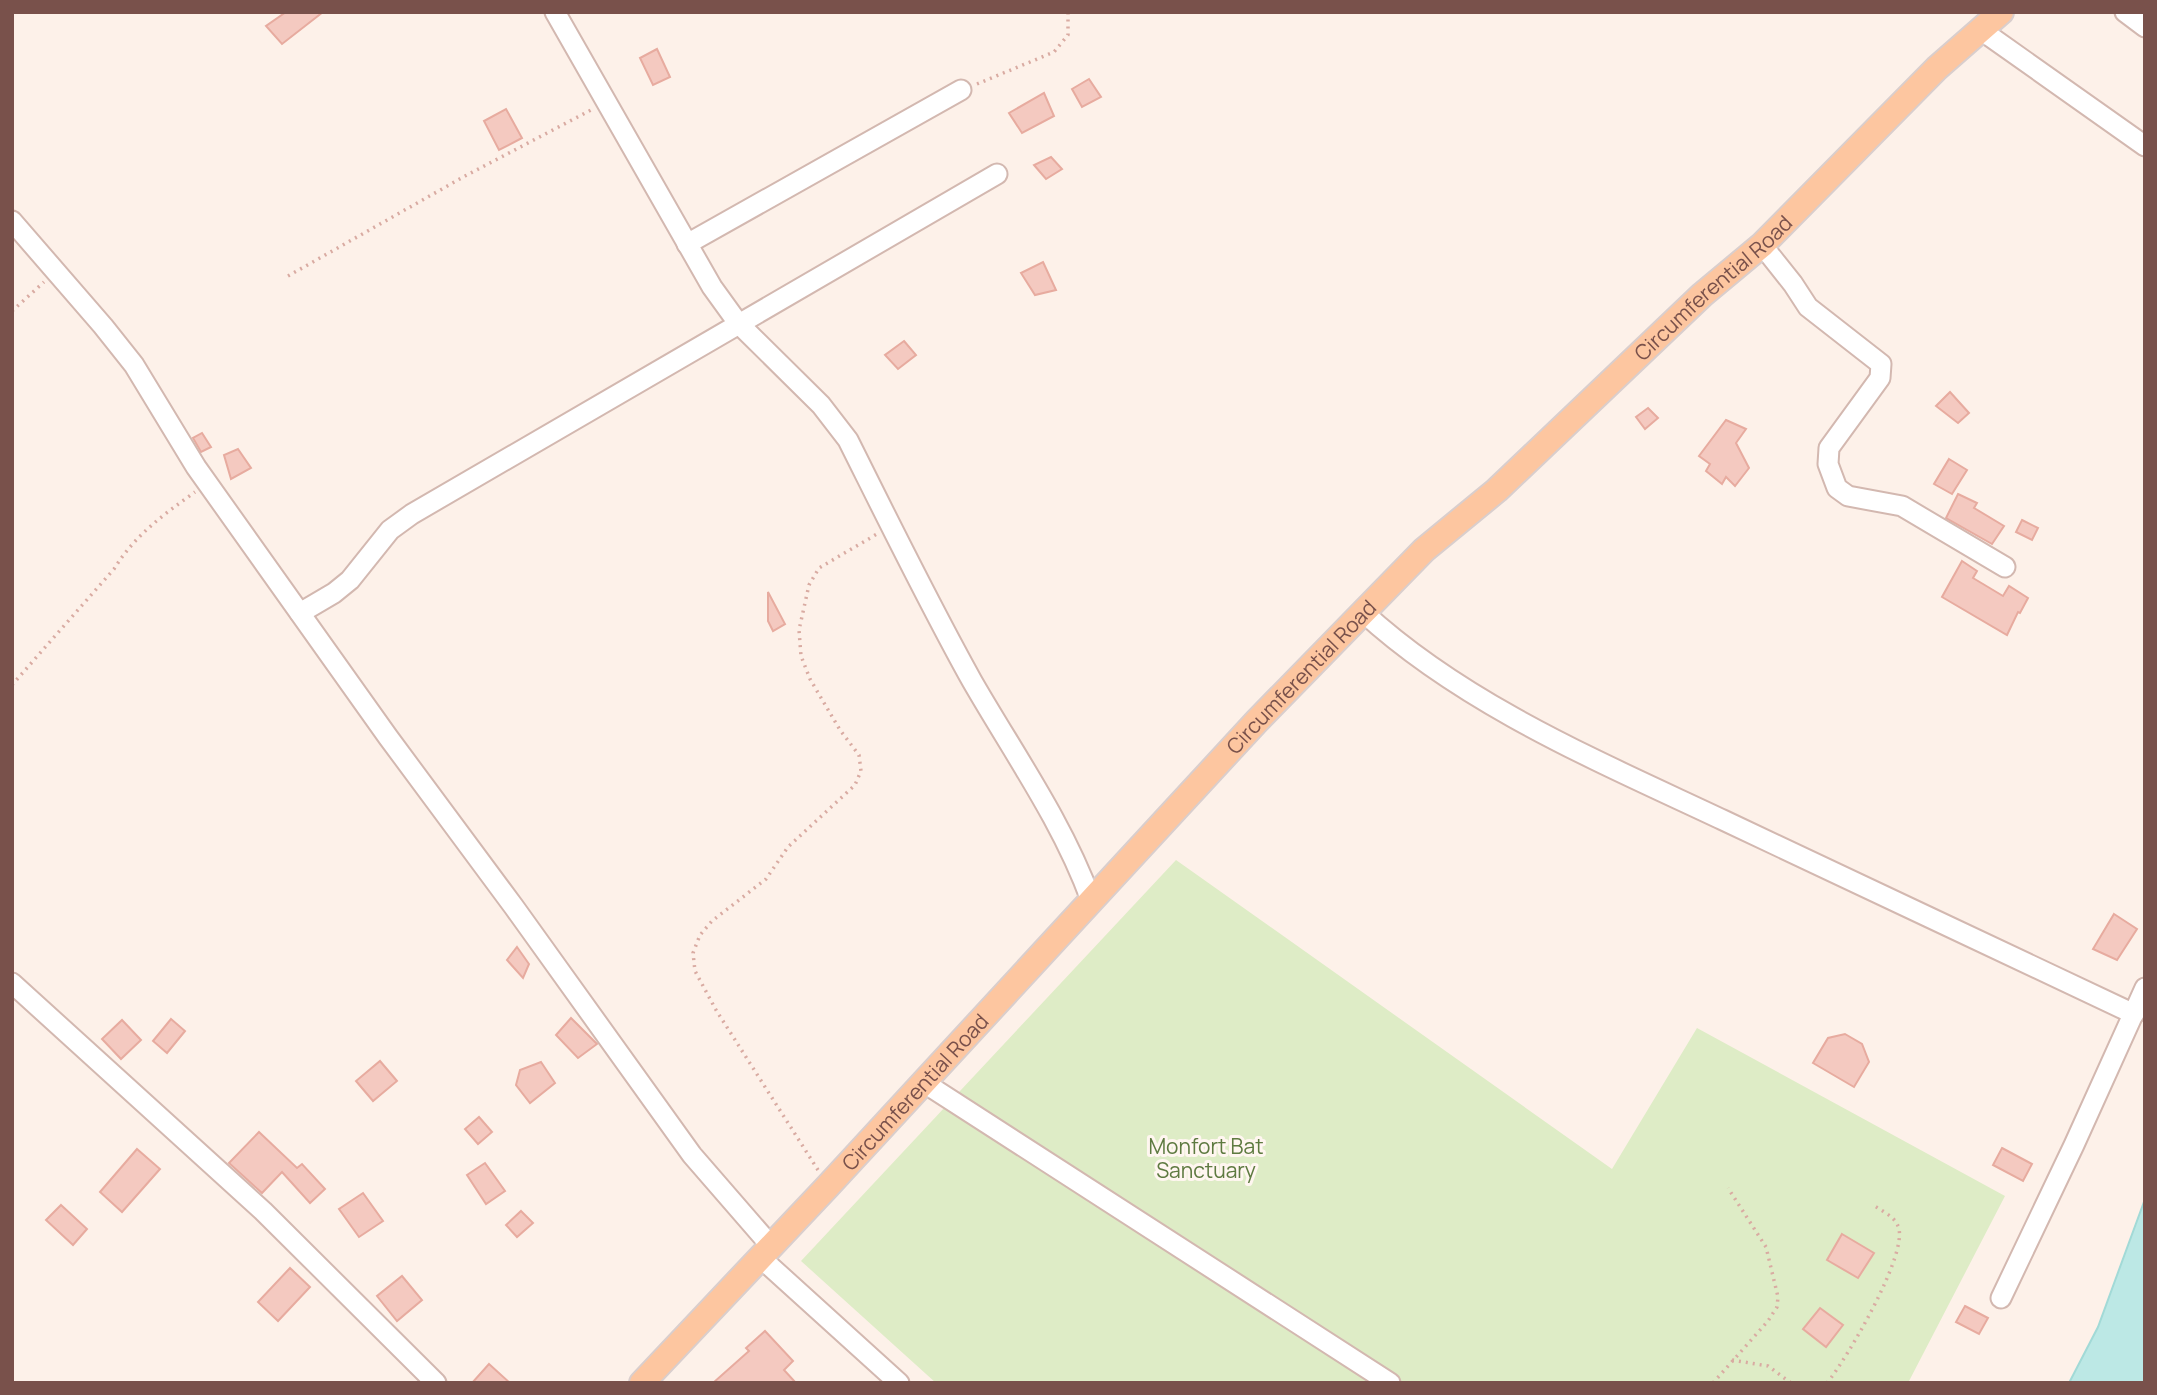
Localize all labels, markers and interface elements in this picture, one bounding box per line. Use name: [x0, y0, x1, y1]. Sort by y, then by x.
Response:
street label: Circumferential Road: [1628, 209, 1798, 367]
street label: Circumferential Road: [1220, 594, 1382, 760]
street label: Circumferential Road: [835, 1007, 994, 1176]
park label: Monfort Bat Sanctuary: [1148, 1132, 1264, 1184]

